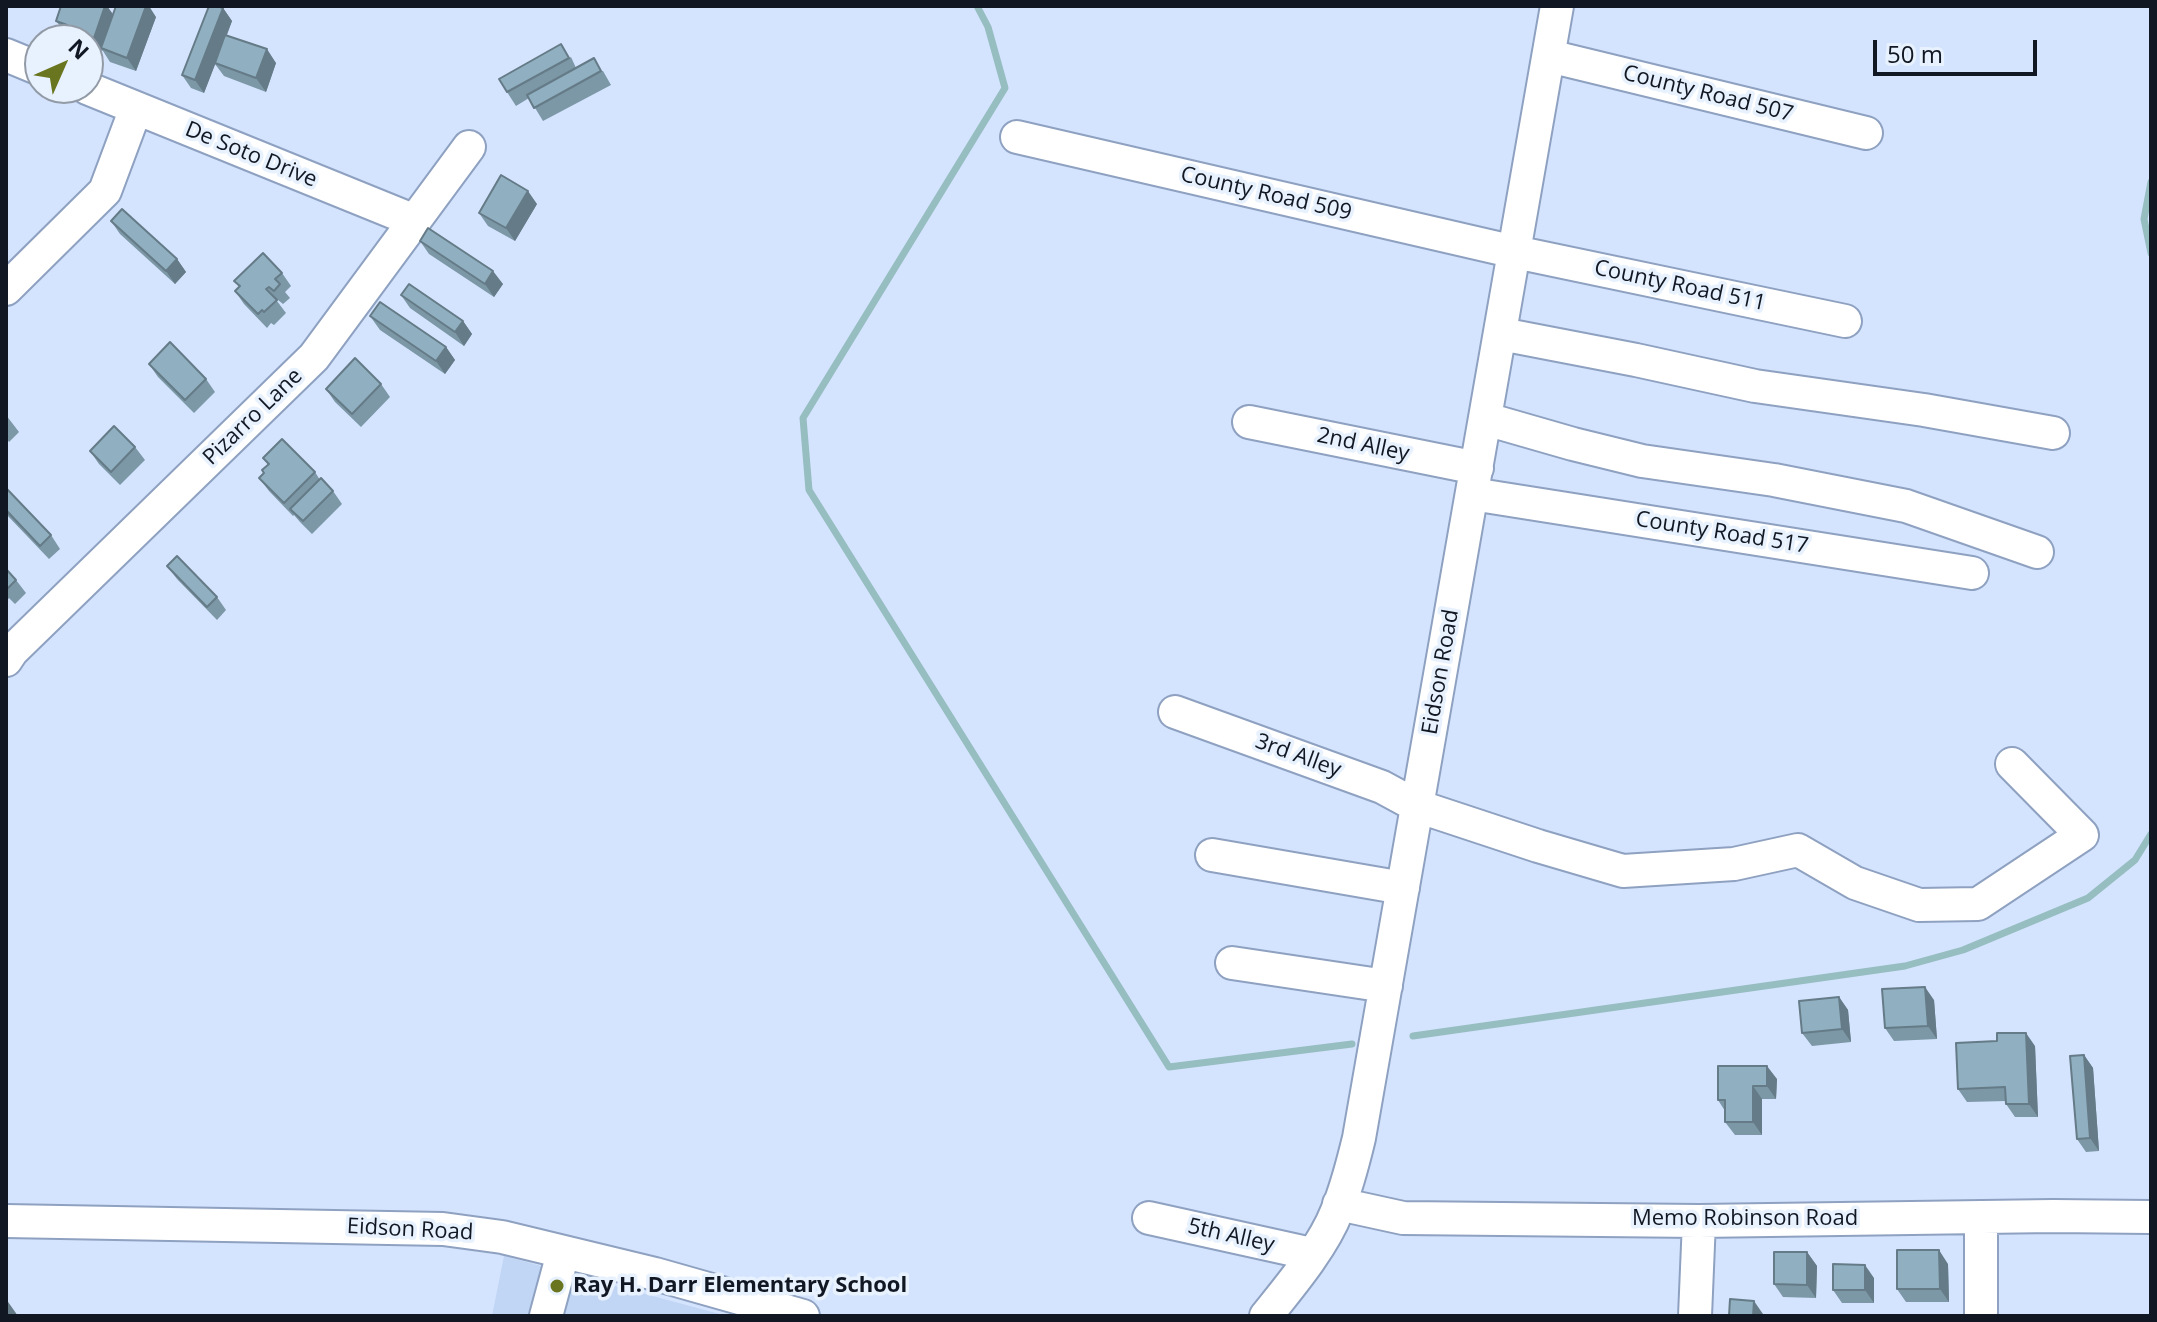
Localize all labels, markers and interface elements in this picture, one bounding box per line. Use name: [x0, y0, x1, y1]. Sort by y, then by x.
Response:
north arrow: [24, 24, 104, 104]
scale bar: [1877, 24, 2041, 74]
text: N: [63, 32, 96, 65]
text: 50 m: [1887, 37, 1943, 70]
street label: County Road 507: [1620, 60, 1796, 128]
street label: De Soto Drive: [181, 117, 321, 193]
street label: County Road 509: [1178, 161, 1354, 227]
street label: County Road 511: [1592, 255, 1768, 317]
street label: Pizarro Lane: [198, 363, 308, 471]
street label: 2nd Alley: [1314, 422, 1412, 468]
street label: County Road 517: [1634, 506, 1810, 560]
street label: Eidson Road: [1417, 607, 1465, 737]
street label: 3rd Alley: [1252, 728, 1344, 784]
street label: Memo Robinson Road: [1632, 1206, 1858, 1232]
street label: 5th Alley: [1185, 1213, 1277, 1259]
street label: Eidson Road: [346, 1214, 474, 1246]
place label: Ray H. Darr Elementary School: [573, 1273, 907, 1299]
marker: Ray H. Darr Elementary School: [548, 1277, 566, 1295]

